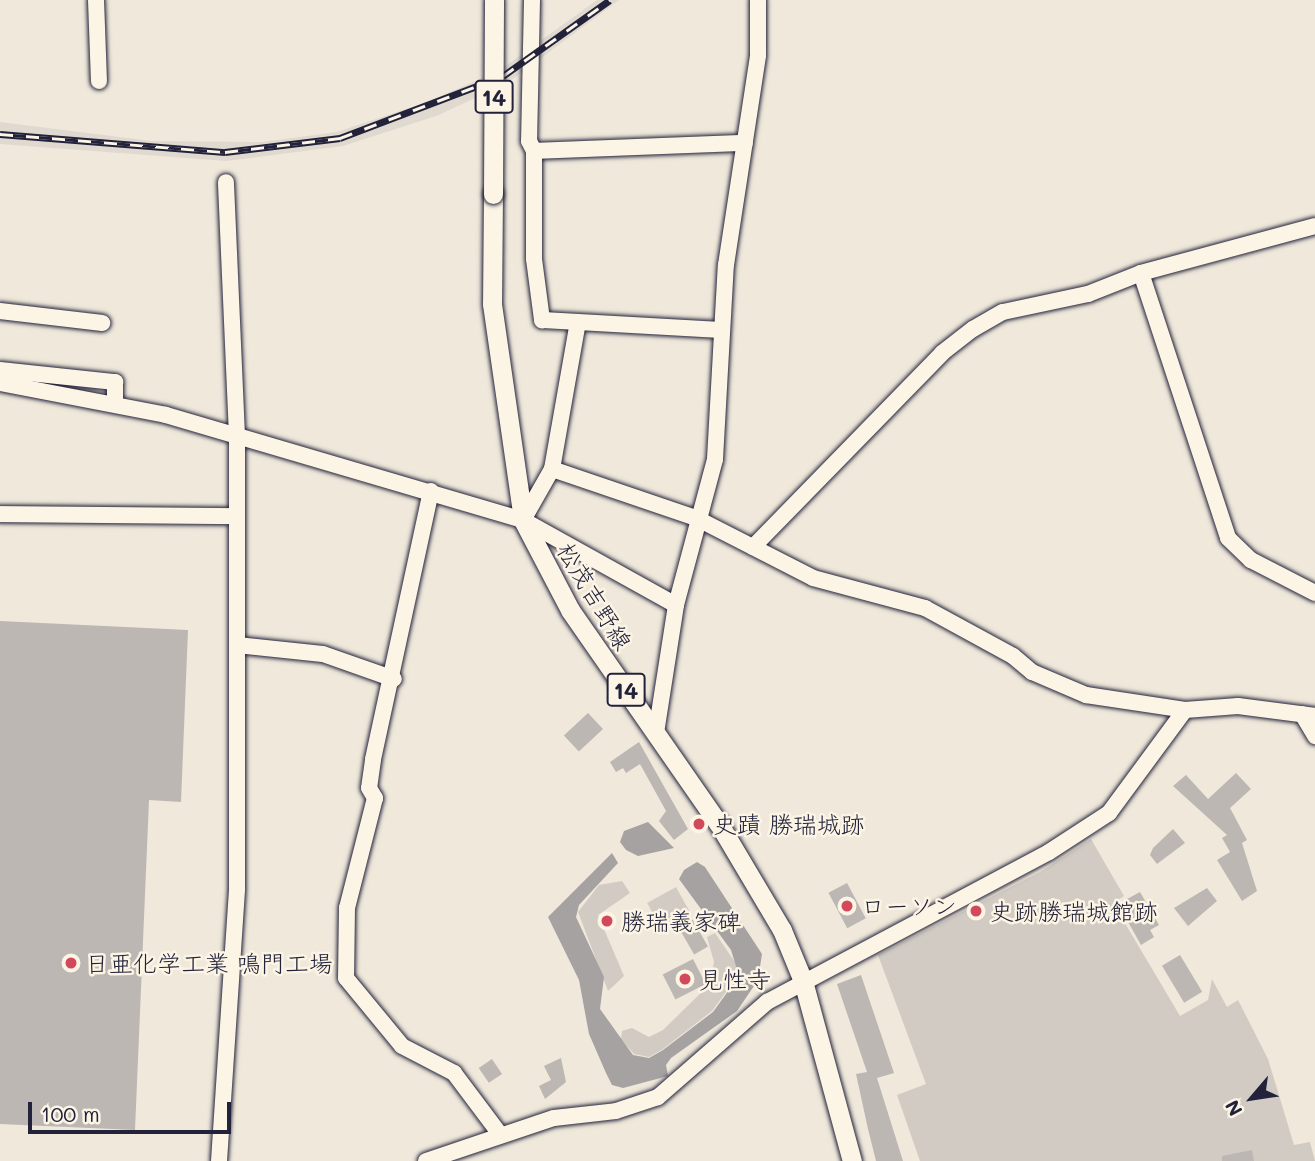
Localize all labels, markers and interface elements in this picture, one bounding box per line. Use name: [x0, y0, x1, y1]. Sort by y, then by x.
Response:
road number: 14: [473, 78, 515, 116]
street label: 松茂吉野線: [552, 537, 638, 655]
road number: 14: [605, 670, 647, 710]
place label: 史蹟 勝瑞城跡: [713, 810, 865, 838]
marker: 史蹟 勝瑞城跡: [691, 816, 707, 832]
place label: ローソン: [861, 892, 957, 920]
place label: 史跡勝瑞城館跡: [990, 897, 1158, 925]
marker: ローソン: [839, 898, 855, 914]
marker: 史跡勝瑞城館跡: [968, 903, 984, 919]
place label: 勝瑞義家碑: [621, 907, 741, 935]
marker: 勝瑞義家碑: [599, 913, 615, 929]
place label: 日亜化学工業 鳴門工場: [85, 949, 333, 977]
marker: 日亜化学工業 鳴門工場: [63, 955, 79, 971]
place label: 見性寺: [699, 965, 771, 993]
marker: 見性寺: [677, 971, 693, 987]
north arrow: [1217, 1063, 1287, 1133]
scale bar: [32, 1088, 234, 1132]
text: N: [1219, 1096, 1248, 1121]
text: 100 m: [41, 1100, 100, 1127]

